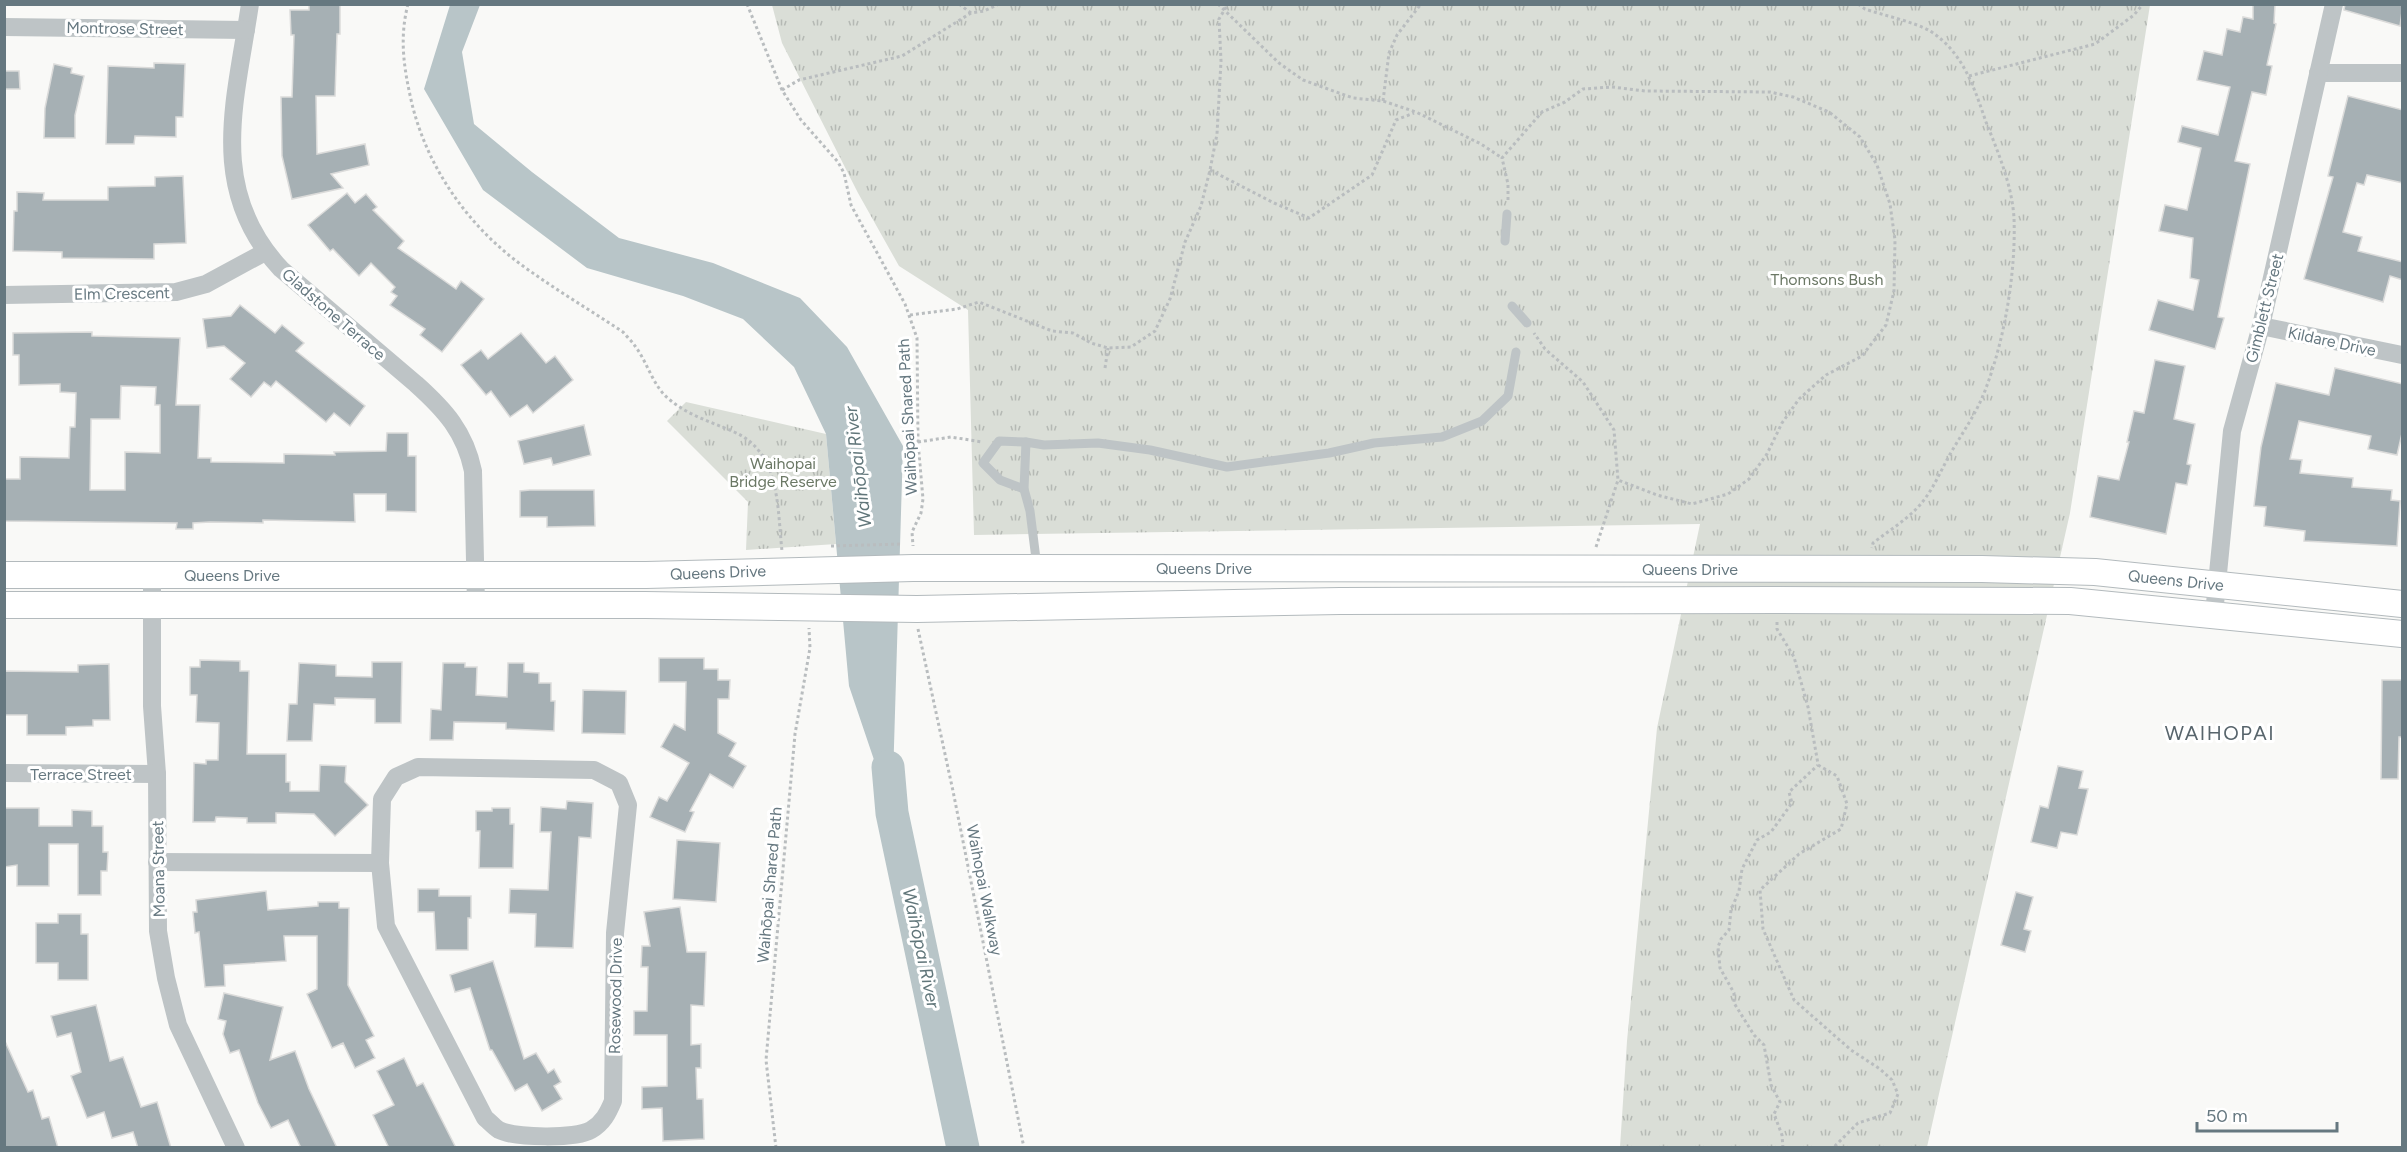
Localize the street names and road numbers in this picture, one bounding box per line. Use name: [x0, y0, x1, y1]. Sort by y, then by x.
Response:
street label: Montrose Street: [66, 18, 184, 39]
street label: Gimblett Street: [2242, 252, 2287, 365]
street label: Gladstone Terrace: [278, 264, 389, 365]
street label: Elm Crescent: [74, 283, 170, 304]
street label: Kildare Drive: [2286, 323, 2378, 360]
street label: Waihōpai Shared Path: [894, 338, 921, 496]
street label: Queens Drive: [1156, 559, 1252, 578]
street label: Queens Drive: [1642, 560, 1738, 579]
street label: Queens Drive: [670, 561, 767, 584]
street label: Queens Drive: [184, 566, 280, 585]
street label: Queens Drive: [2127, 566, 2225, 595]
street label: Terrace Street: [30, 765, 132, 784]
street label: Waihōpai Shared Path: [753, 806, 786, 964]
street label: Moana Street: [148, 820, 169, 918]
street label: Waihopai Walkway: [962, 823, 1007, 958]
street label: Rosewood Drive: [605, 937, 626, 1054]

